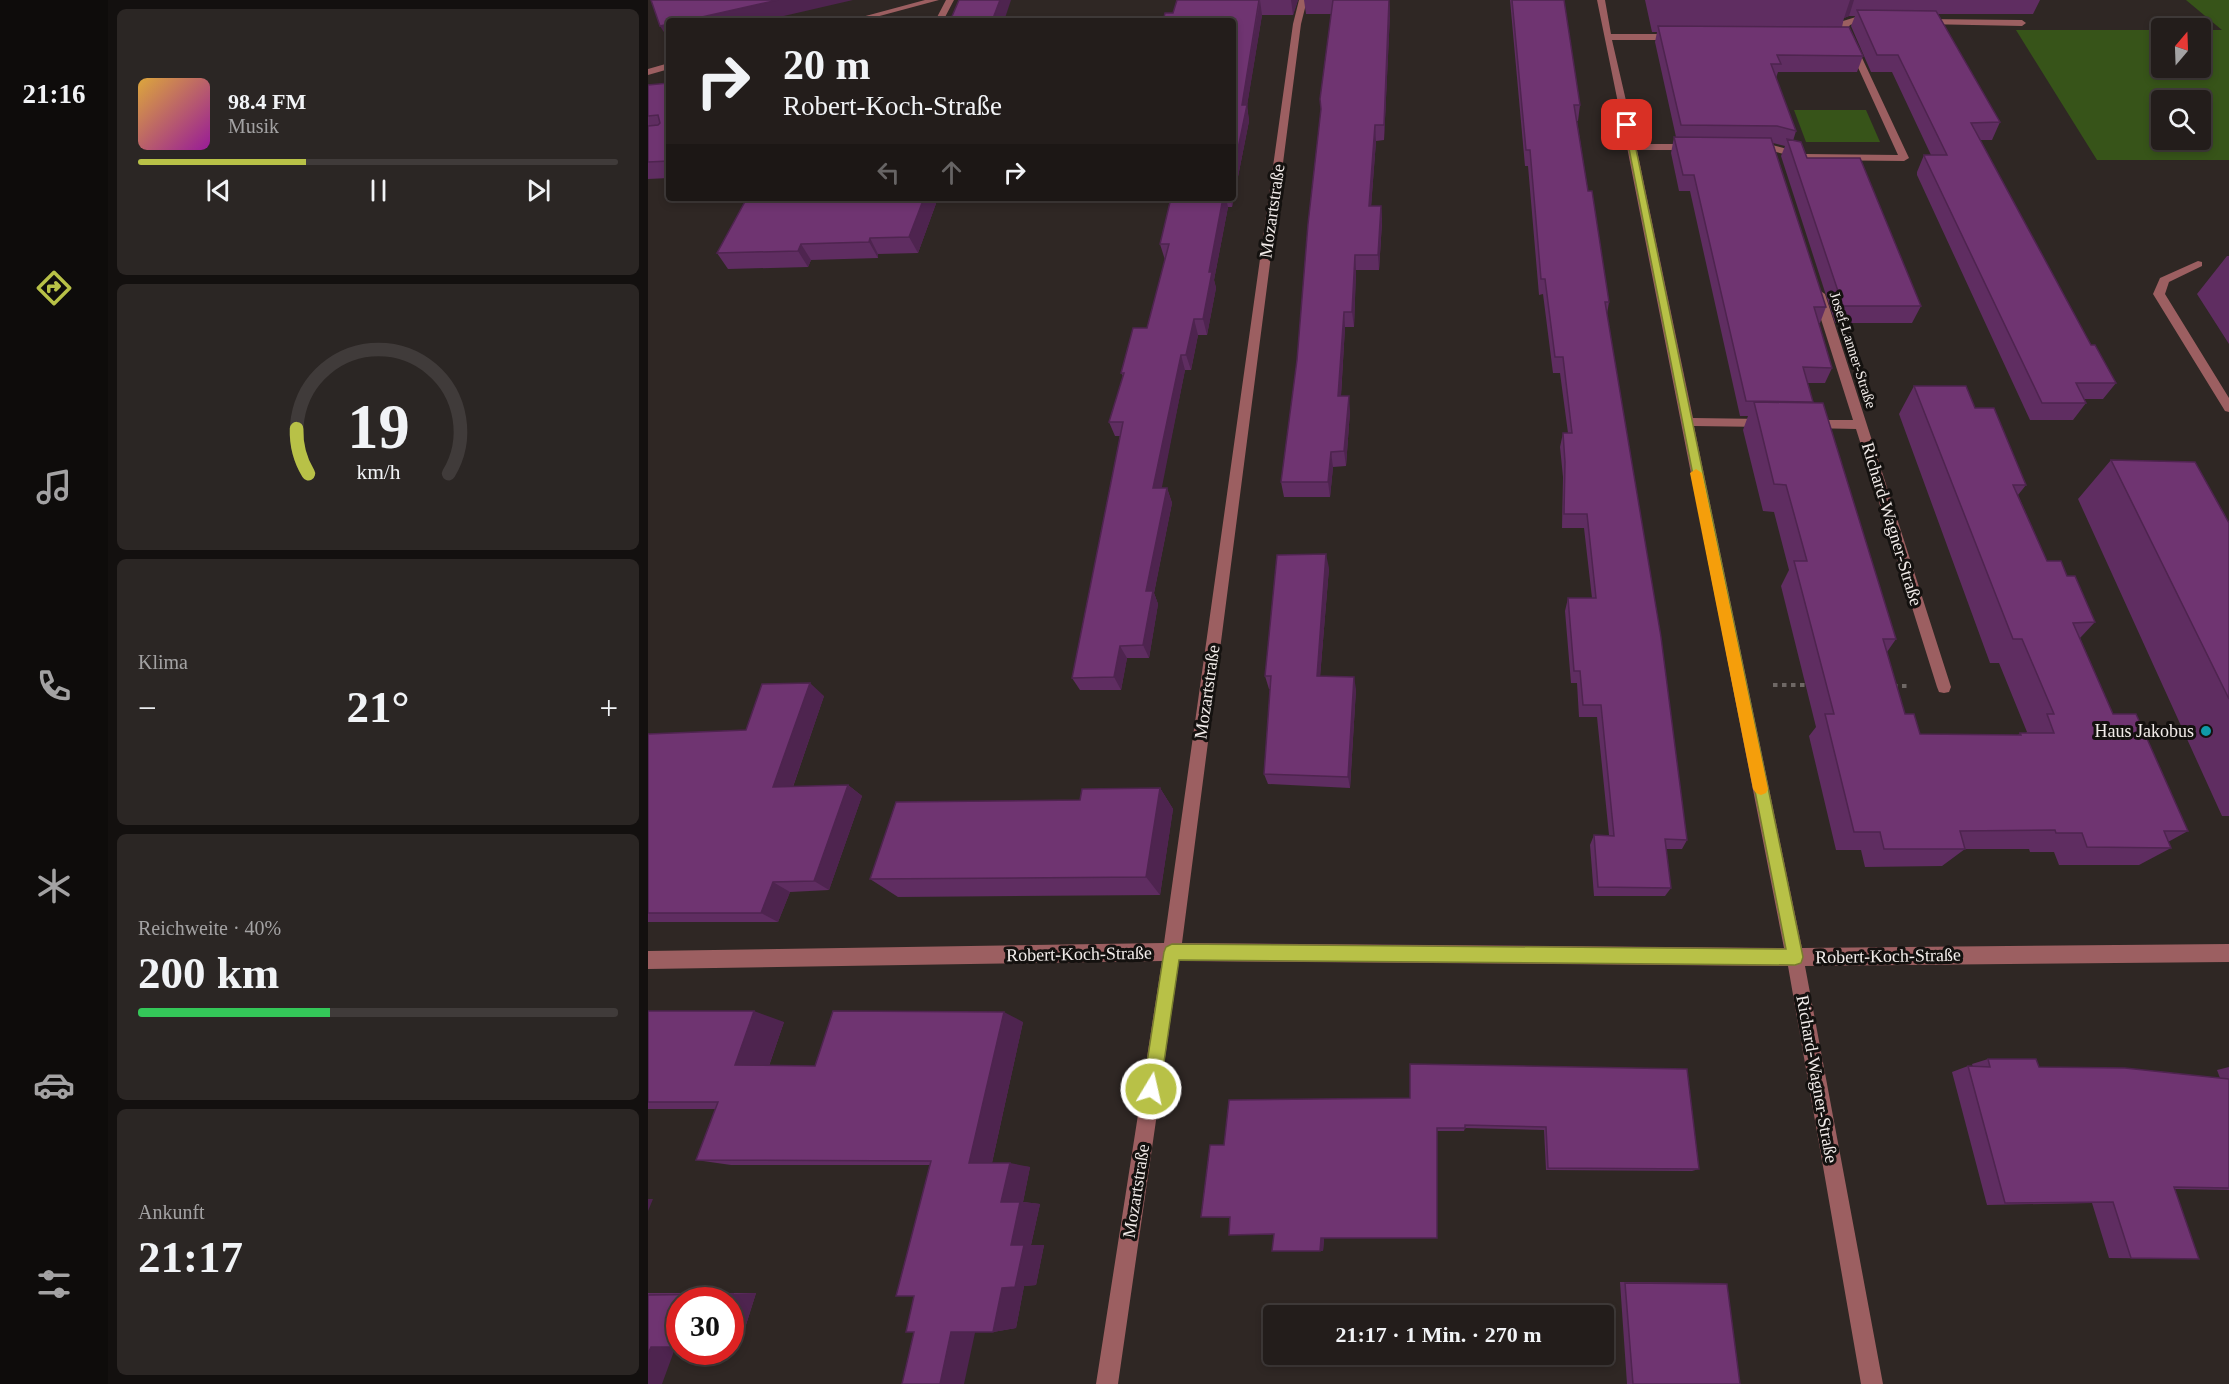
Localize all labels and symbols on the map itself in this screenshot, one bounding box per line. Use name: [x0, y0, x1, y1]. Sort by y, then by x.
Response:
north arrow: [2151, 18, 2211, 78]
pin: [1601, 99, 1652, 150]
street label: Mozartstraße: [1255, 163, 1289, 259]
street label: Josef-Lanner-Straße: [1827, 290, 1879, 410]
street label: Richard-Wagner-Straße: [1858, 440, 1926, 608]
street label: Mozartstraße: [1190, 644, 1224, 740]
place label: Haus Jakobus: [2095, 721, 2194, 741]
marker: Haus Jakobus: [2199, 724, 2213, 738]
street label: Robert-Koch-Straße: [1006, 943, 1152, 965]
street label: Robert-Koch-Straße: [1815, 945, 1961, 967]
street label: Richard-Wagner-Straße: [1792, 993, 1842, 1165]
position arrow: [1119, 1057, 1183, 1121]
street label: Mozartstraße: [1119, 1143, 1153, 1239]
speed limit sign: 30: [666, 1287, 744, 1365]

